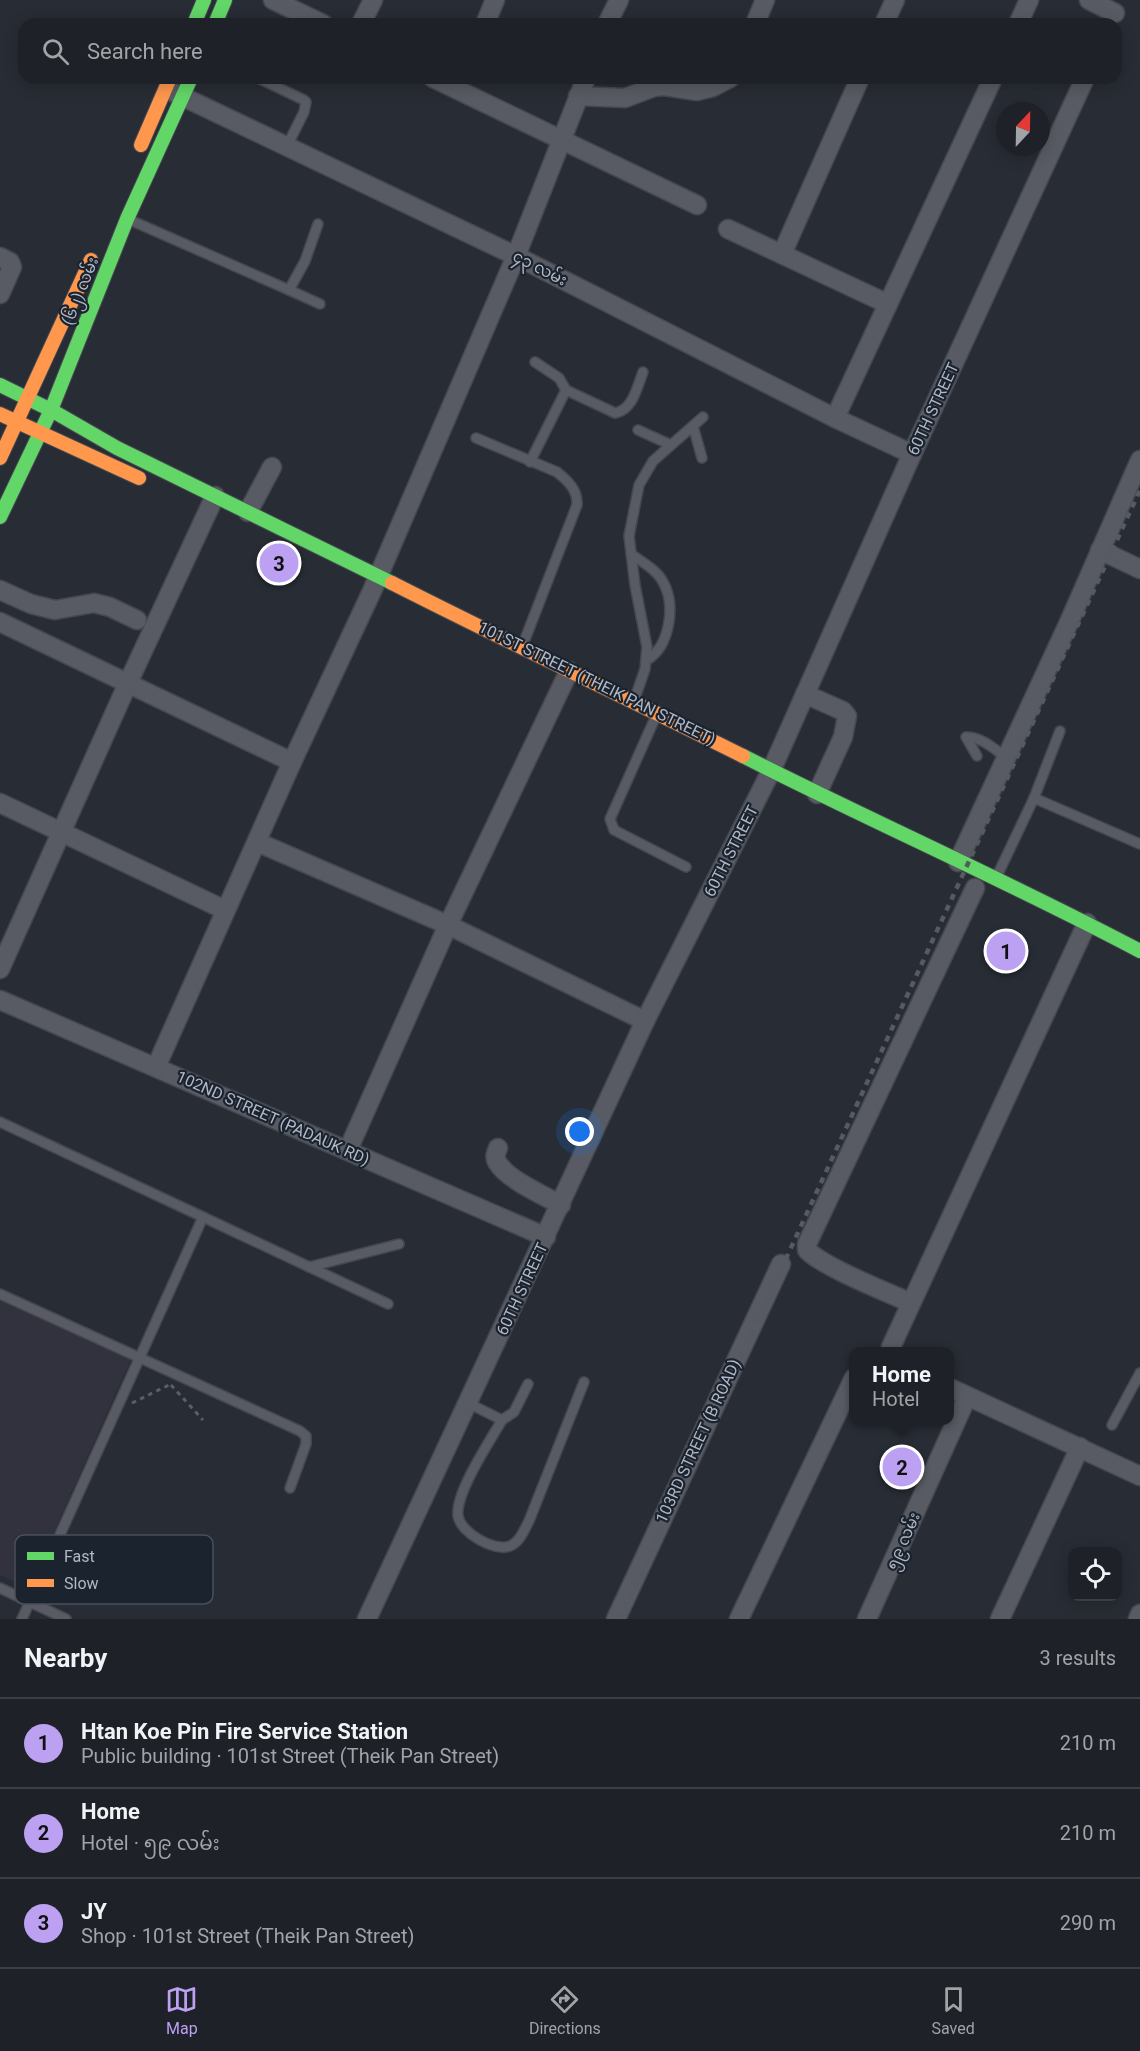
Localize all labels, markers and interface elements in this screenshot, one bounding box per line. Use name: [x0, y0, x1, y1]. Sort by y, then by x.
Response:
search box: [18, 18, 1122, 84]
icon: search: [39, 35, 72, 68]
text: Search here: [87, 39, 203, 64]
north arrow: [996, 102, 1050, 156]
street label: ၄၃ လမ်း: [508, 245, 571, 293]
street label: (၆၂) လမ်း: [56, 253, 106, 329]
street label: 60TH STREET: [903, 359, 963, 458]
pin: 3: [260, 540, 298, 586]
street label: 101ST STREET (THEIK PAN STREET): [475, 617, 719, 749]
street label: 60TH STREET: [700, 802, 762, 900]
pin: 1: [986, 928, 1026, 974]
street label: 102ND STREET (PADAUK RD): [174, 1067, 372, 1169]
your location: [565, 1117, 594, 1146]
street label: 60TH STREET: [492, 1239, 552, 1338]
popup: [849, 1347, 954, 1425]
street label: 103RD STREET (B ROAD): [652, 1356, 744, 1526]
text: Home: [872, 1362, 931, 1387]
text: Hotel: [872, 1387, 920, 1411]
pin: 2: [882, 1444, 922, 1490]
street label: ၅၉ လမ်း: [880, 1509, 928, 1574]
legend: [15, 1535, 213, 1604]
text: Fast: [64, 1547, 95, 1566]
map controls: [1068, 1547, 1122, 1601]
button: locate: [1068, 1547, 1122, 1601]
text: Slow: [64, 1574, 99, 1593]
text: Nearby: [24, 1643, 107, 1673]
text: 3 results: [1040, 1646, 1116, 1670]
text: Htan Koe Pin Fire Service Station: [81, 1719, 408, 1744]
text: 1: [38, 1731, 49, 1755]
text: 210 m: [1060, 1731, 1116, 1755]
text: Public building · 101st Street (Theik Pan Street): [81, 1744, 499, 1768]
text: Home: [81, 1799, 140, 1824]
text: 2: [38, 1821, 49, 1845]
text: 210 m: [1060, 1821, 1116, 1845]
text: Hotel · ၅၉ လမ်း: [81, 1831, 220, 1855]
text: JY: [81, 1899, 107, 1924]
text: 3: [38, 1911, 49, 1935]
text: 290 m: [1060, 1911, 1116, 1935]
text: Shop · 101st Street (Theik Pan Street): [81, 1924, 414, 1948]
tab: Map: [165, 1983, 198, 2038]
tab: Directions: [529, 1983, 601, 2038]
tab: Saved: [931, 1983, 975, 2038]

